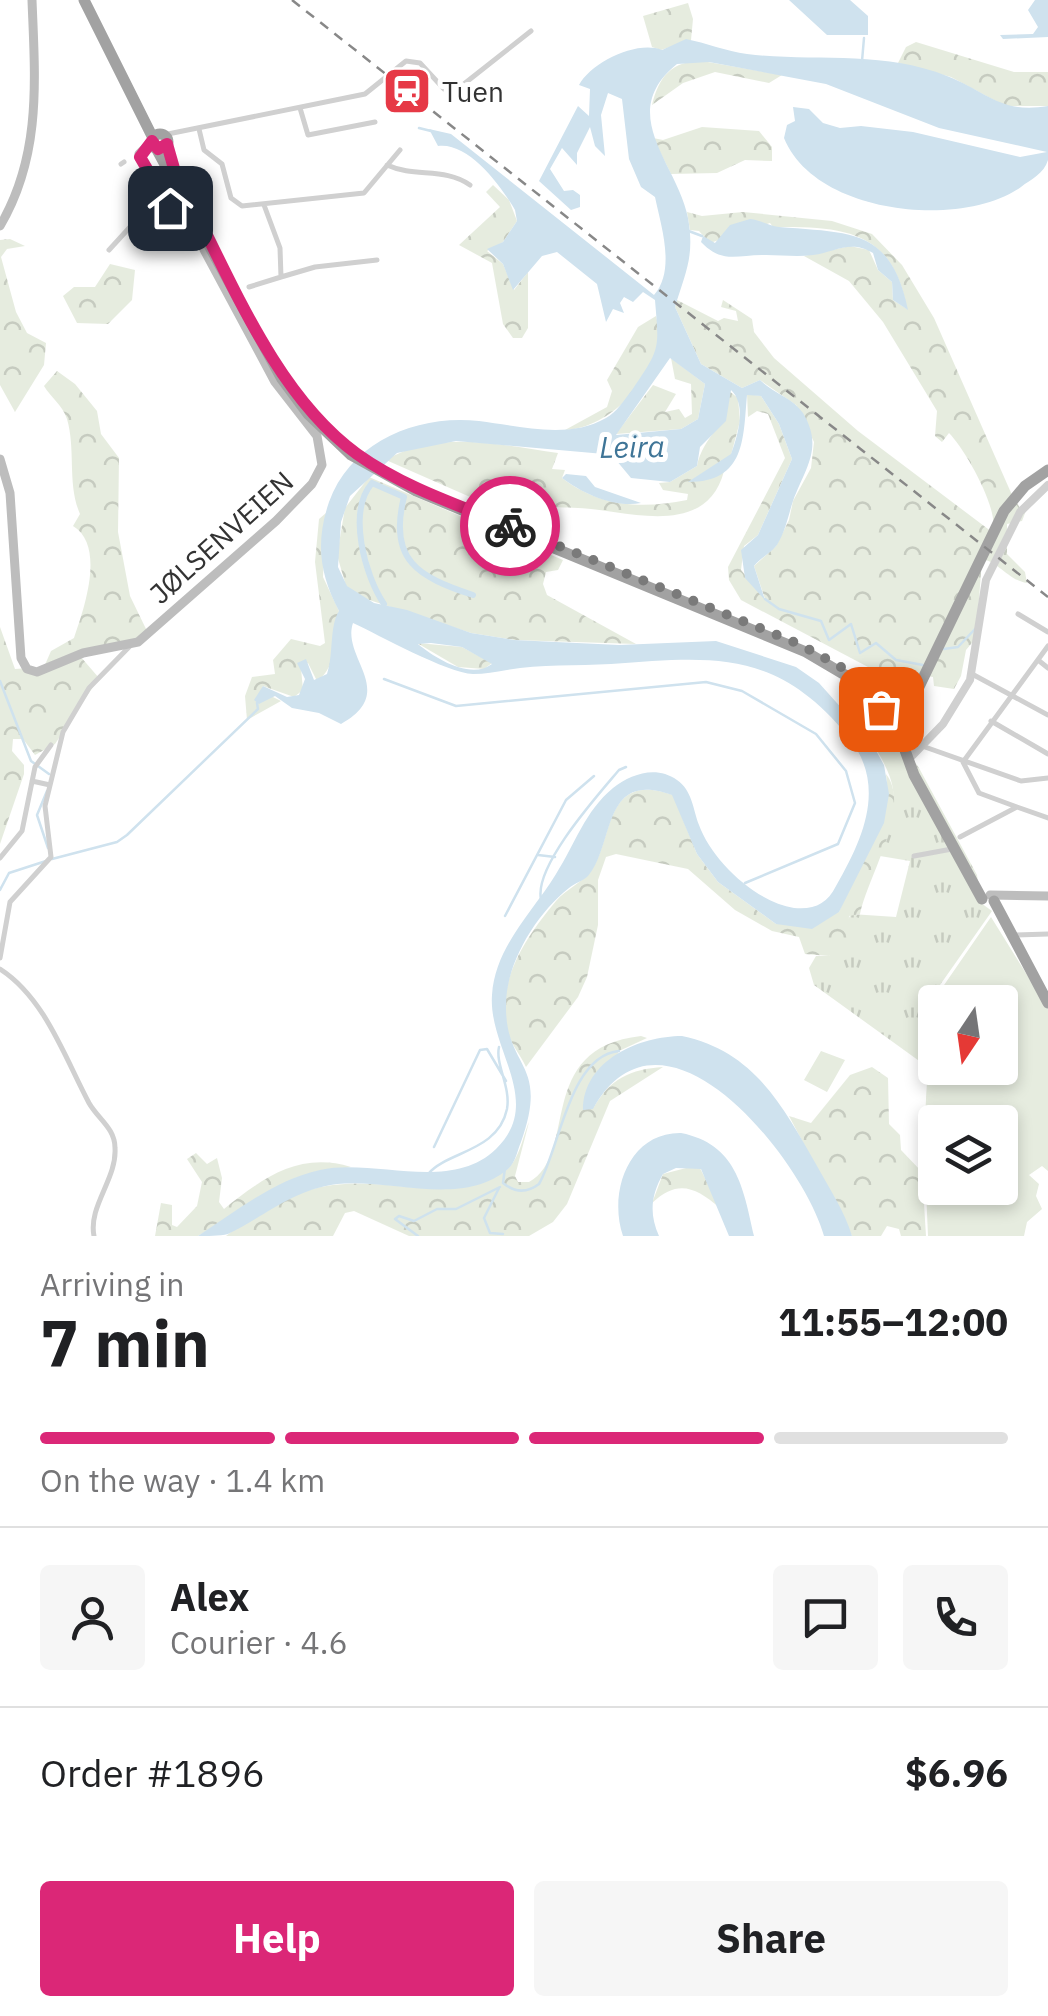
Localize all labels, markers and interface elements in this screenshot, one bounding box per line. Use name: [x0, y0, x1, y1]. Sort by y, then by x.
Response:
station icon: Tuen: [381, 65, 433, 117]
place label: Tuen: [442, 73, 504, 110]
pin: [128, 166, 213, 251]
icon: home: [143, 181, 198, 236]
water label: Leira: [599, 426, 665, 466]
street label: JØLSENVEIEN: [141, 463, 301, 611]
courier: [460, 476, 560, 576]
icon: bike: [483, 499, 538, 554]
pin: [839, 667, 924, 752]
icon: bag: [854, 682, 909, 737]
north arrow: [918, 985, 1018, 1085]
map controls: [918, 985, 1018, 1205]
button: layers: [918, 1105, 1018, 1205]
text: Arriving in: [40, 1263, 185, 1305]
text: 11:55–12:00: [778, 1297, 1008, 1346]
text: 7 min: [40, 1300, 210, 1385]
text: On the way · 1.4 km: [40, 1459, 325, 1501]
button: person: [40, 1565, 145, 1670]
button: chat: [773, 1565, 878, 1670]
button: phone: [903, 1565, 1008, 1670]
text: Alex: [170, 1572, 250, 1621]
text: Courier · 4.6: [170, 1621, 348, 1663]
text: Order #1896: [40, 1748, 265, 1797]
text: $6.96: [905, 1748, 1008, 1797]
button: Help: [40, 1881, 514, 1996]
button: Share: [534, 1881, 1008, 1996]

